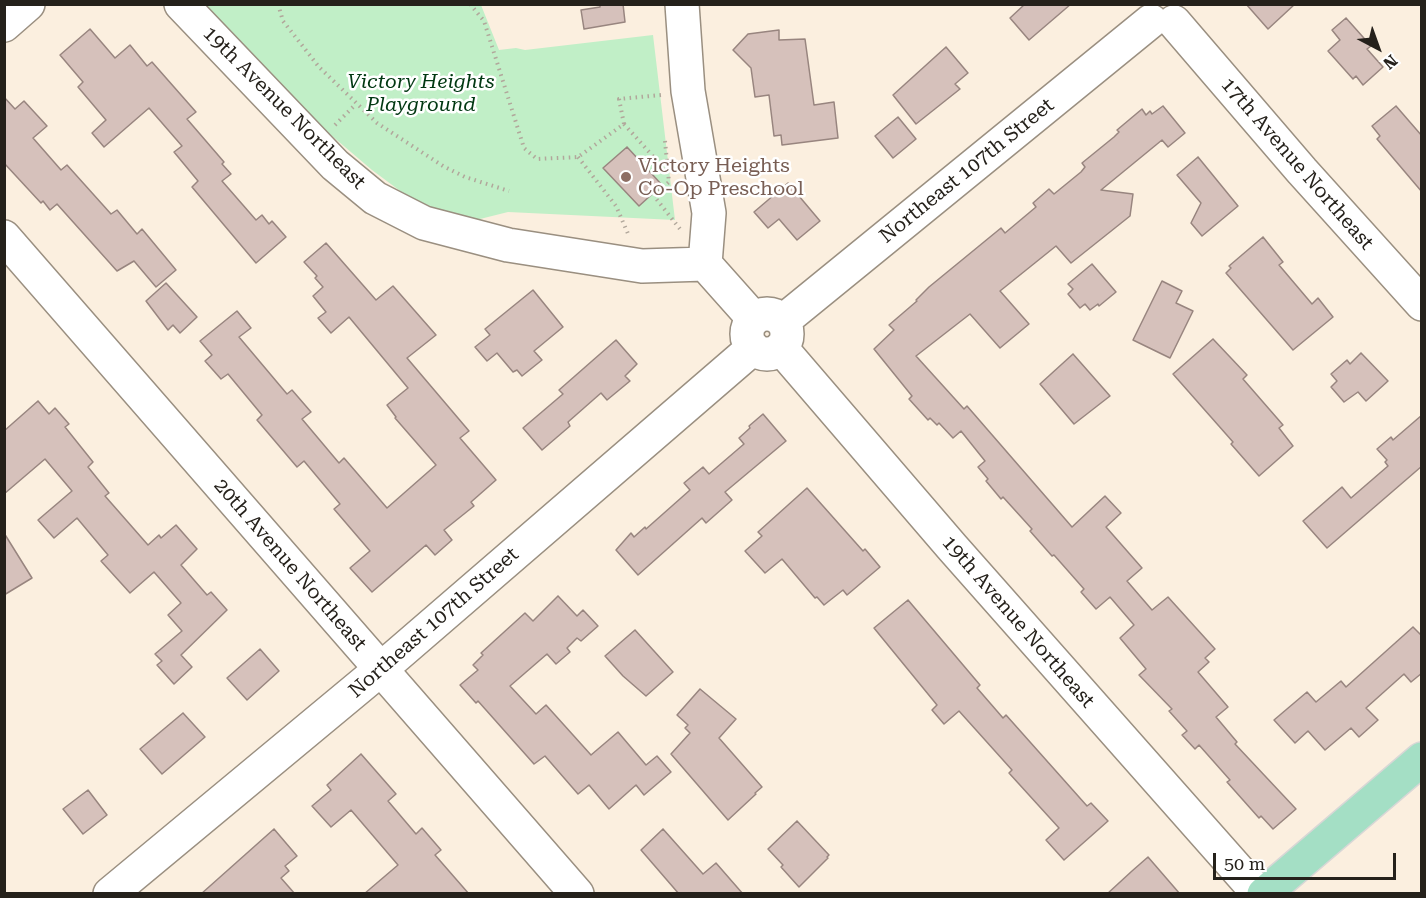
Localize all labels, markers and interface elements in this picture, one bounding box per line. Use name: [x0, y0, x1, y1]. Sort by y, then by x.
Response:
north arrow: [1348, 18, 1408, 78]
street label: 19th Avenue Northeast: [198, 22, 370, 194]
text: N: [1379, 51, 1401, 73]
park label: Victory Heights Playground: [348, 70, 494, 117]
street label: 17th Avenue Northeast: [1216, 73, 1378, 255]
street label: Northeast 107th Street: [875, 93, 1059, 249]
place label: Victory Heights Co-Op Preschool: [638, 154, 804, 201]
marker: Victory Heights Co-Op Preschool: [619, 170, 633, 184]
street label: 20th Avenue Northeast: [209, 474, 371, 656]
street label: 19th Avenue Northeast: [937, 531, 1099, 713]
street label: Northeast 107th Street: [344, 543, 524, 703]
scale bar: [1216, 841, 1399, 879]
text: 50 m: [1224, 853, 1265, 874]

